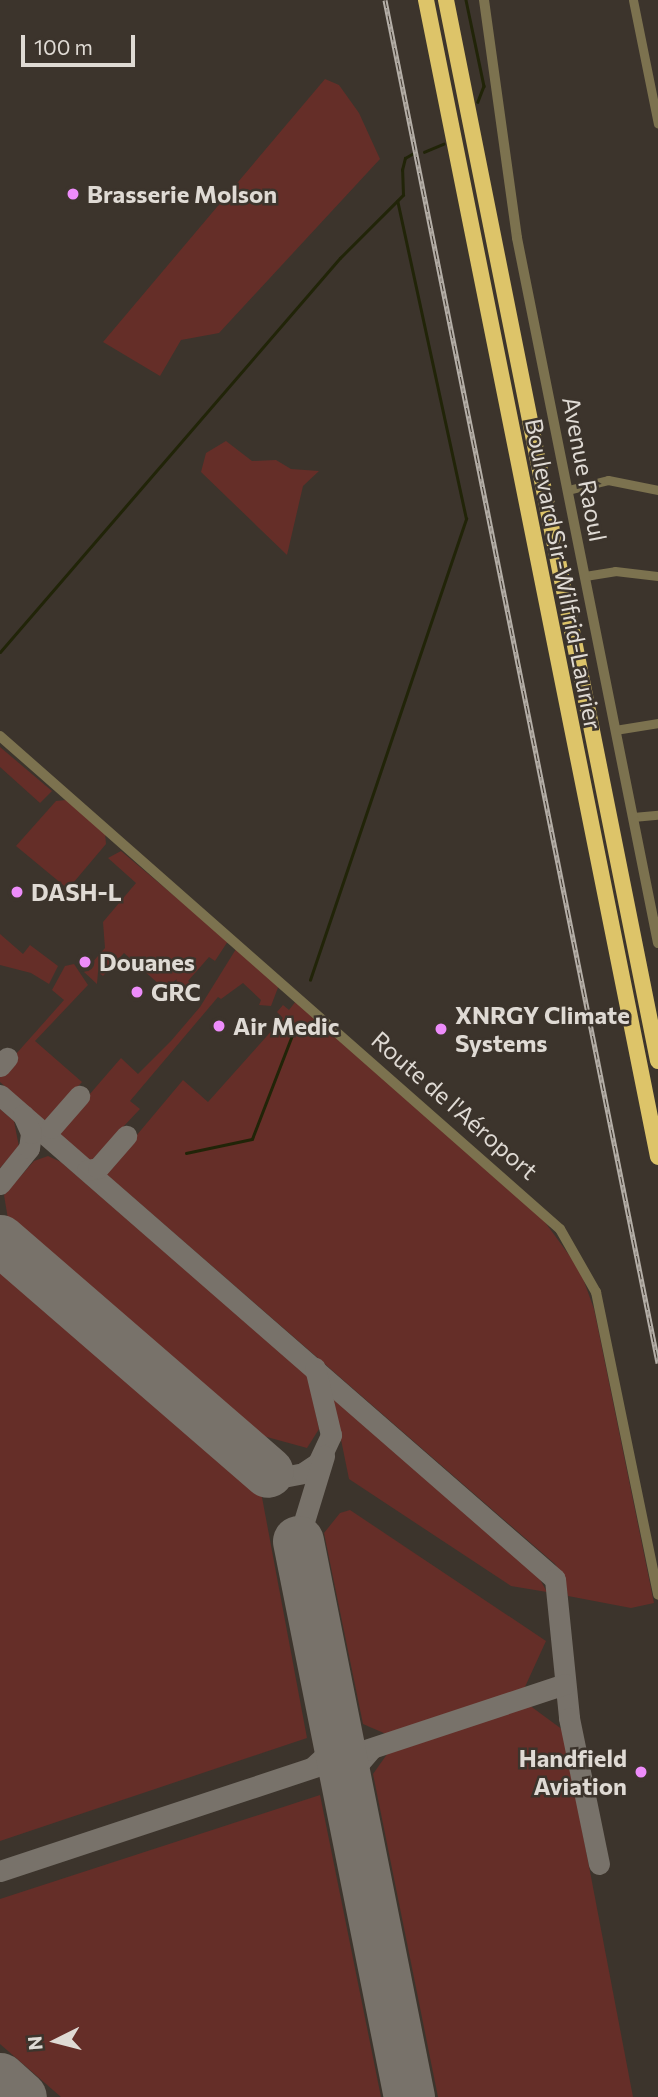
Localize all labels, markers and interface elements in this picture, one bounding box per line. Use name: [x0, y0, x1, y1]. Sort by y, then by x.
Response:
scale bar: [24, 21, 138, 65]
text: 100 m: [34, 34, 93, 59]
place label: Brasserie Molson: [87, 180, 277, 208]
marker: Brasserie Molson: [65, 186, 81, 202]
street label: Avenue Raoul: [557, 394, 613, 544]
street label: Boulevard Sir-Wilfrid-Laurier: [520, 416, 608, 732]
place label: DASH-L: [31, 878, 122, 906]
marker: DASH-L: [9, 884, 25, 900]
place label: Douanes: [99, 948, 195, 976]
marker: Douanes: [77, 954, 93, 970]
place label: GRC: [151, 978, 201, 1006]
marker: GRC: [129, 984, 145, 1000]
place label: XNRGY Climate Systems: [455, 1001, 630, 1057]
place label: Air Medic: [233, 1012, 339, 1040]
marker: Air Medic: [211, 1018, 227, 1034]
marker: XNRGY Climate Systems: [433, 1021, 449, 1037]
street label: Route de l'Aéroport: [366, 1025, 544, 1185]
place label: Handfield Aviation: [519, 1744, 627, 1800]
marker: Handfield Aviation: [633, 1764, 649, 1780]
north arrow: [21, 2006, 91, 2076]
text: N: [22, 2035, 47, 2052]

